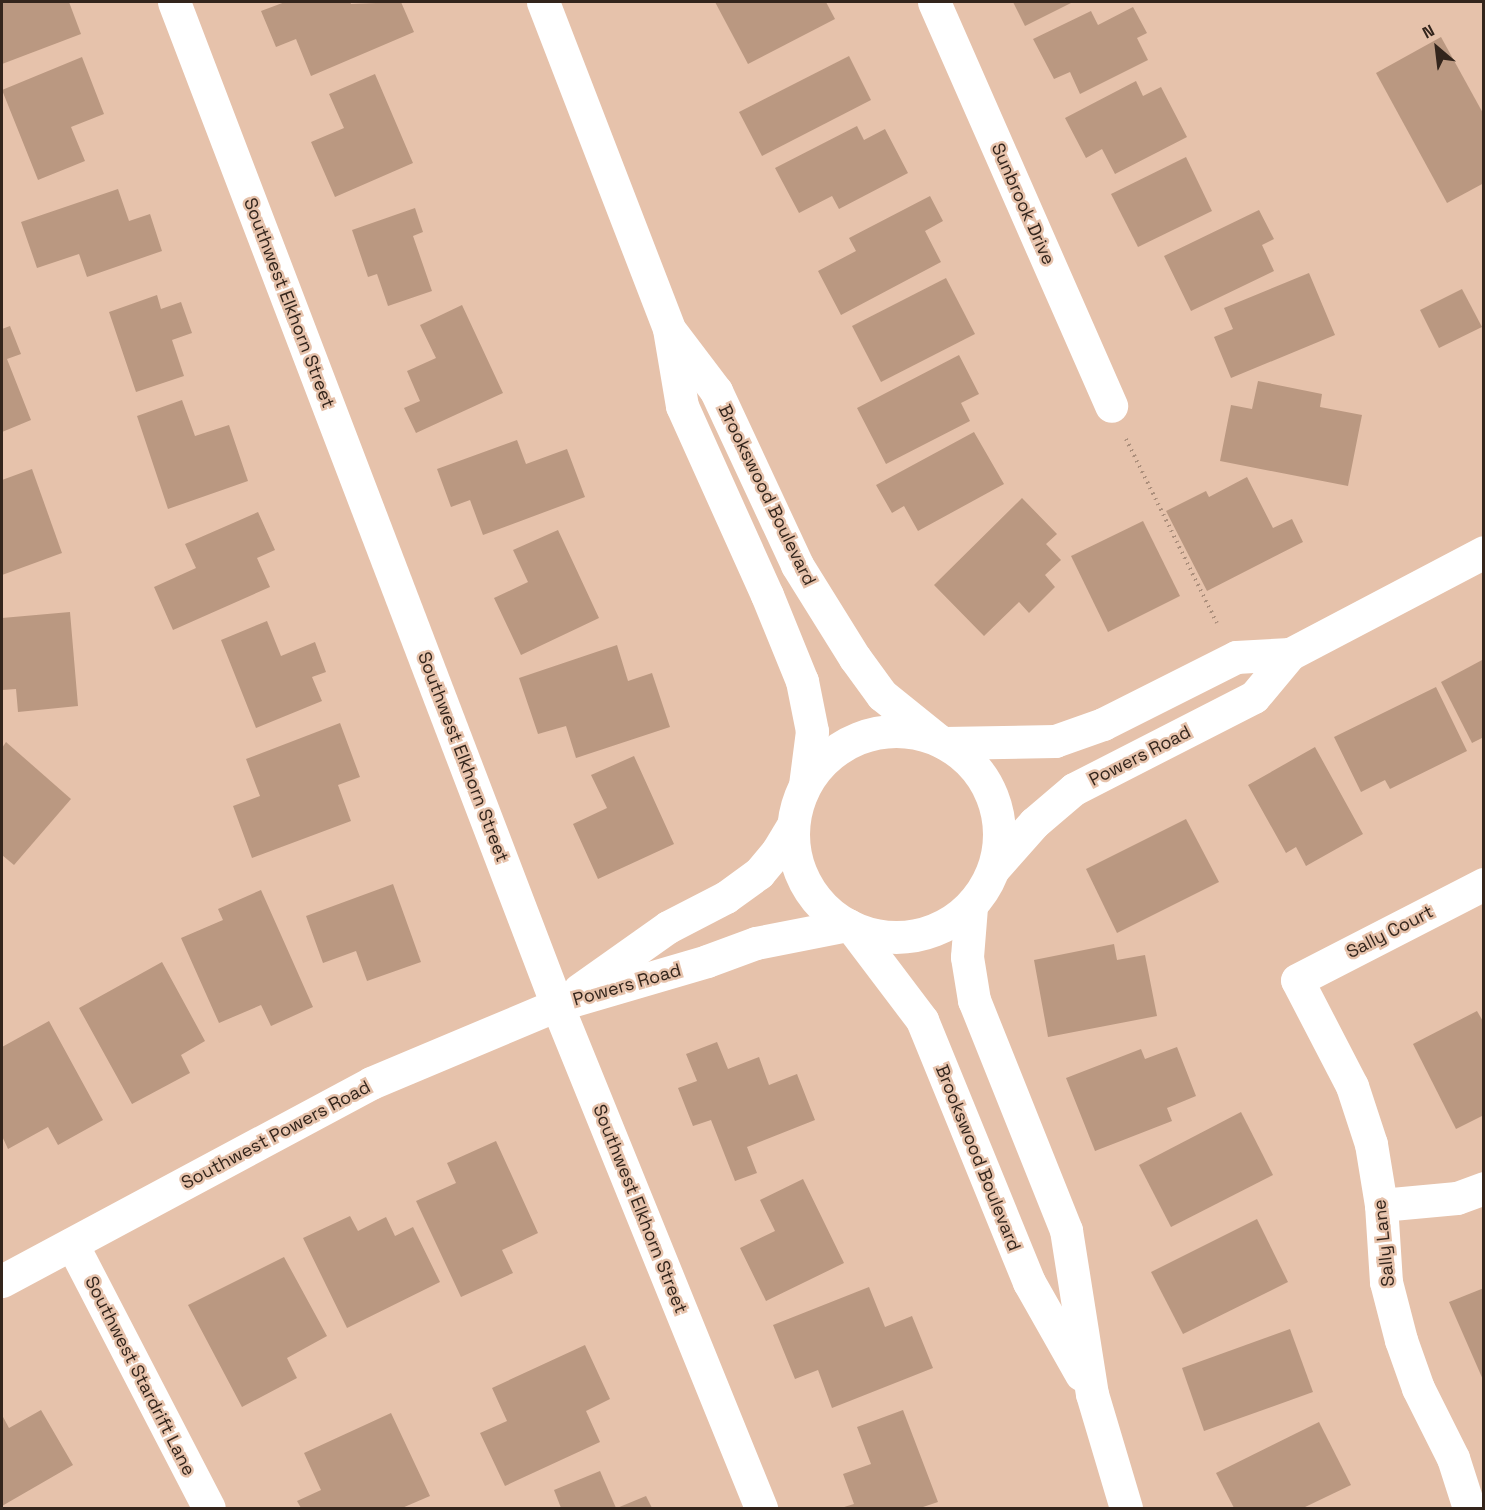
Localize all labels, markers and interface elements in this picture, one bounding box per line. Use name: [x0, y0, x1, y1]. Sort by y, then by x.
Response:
north arrow: [1407, 18, 1467, 78]
text: N: [1419, 20, 1438, 43]
street label: Sunbrook Drive: [987, 140, 1059, 268]
street label: Southwest Elkhorn Street: [239, 195, 339, 411]
street label: Brookswood Boulevard: [714, 401, 820, 589]
street label: Southwest Elkhorn Street: [413, 649, 513, 865]
street label: Powers Road: [1086, 721, 1194, 791]
street label: Sally Court: [1343, 901, 1437, 963]
street label: Powers Road: [571, 959, 683, 1011]
street label: Brookswood Boulevard: [931, 1062, 1025, 1254]
street label: Southwest Powers Road: [178, 1076, 374, 1194]
street label: Southwest Elkhorn Street: [588, 1101, 692, 1317]
street label: Sally Lane: [1369, 1198, 1399, 1288]
street label: Southwest Stardrift Lane: [80, 1273, 200, 1479]

